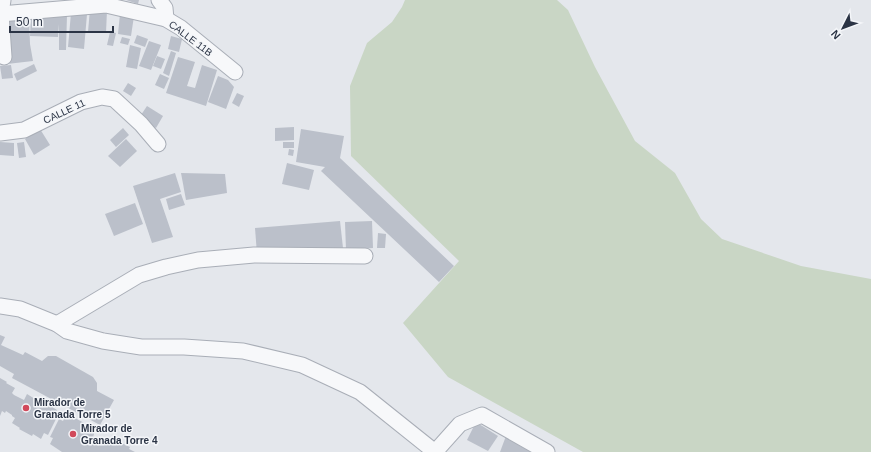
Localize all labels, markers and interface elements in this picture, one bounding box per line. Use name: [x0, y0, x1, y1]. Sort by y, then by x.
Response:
scale bar: [10, 8, 113, 34]
north arrow: [823, 8, 863, 48]
text: 50 m: [16, 15, 43, 29]
street label: CALLE 11B: [167, 19, 215, 58]
text: N: [828, 28, 843, 42]
street label: CALLE 11: [42, 97, 87, 126]
place label: Mirador de Granada Torre 5: [34, 397, 111, 420]
marker: Mirador de Granada Torre 5: [21, 403, 31, 413]
place label: Mirador de Granada Torre 4: [81, 423, 158, 446]
marker: Mirador de Granada Torre 4: [68, 429, 78, 439]

